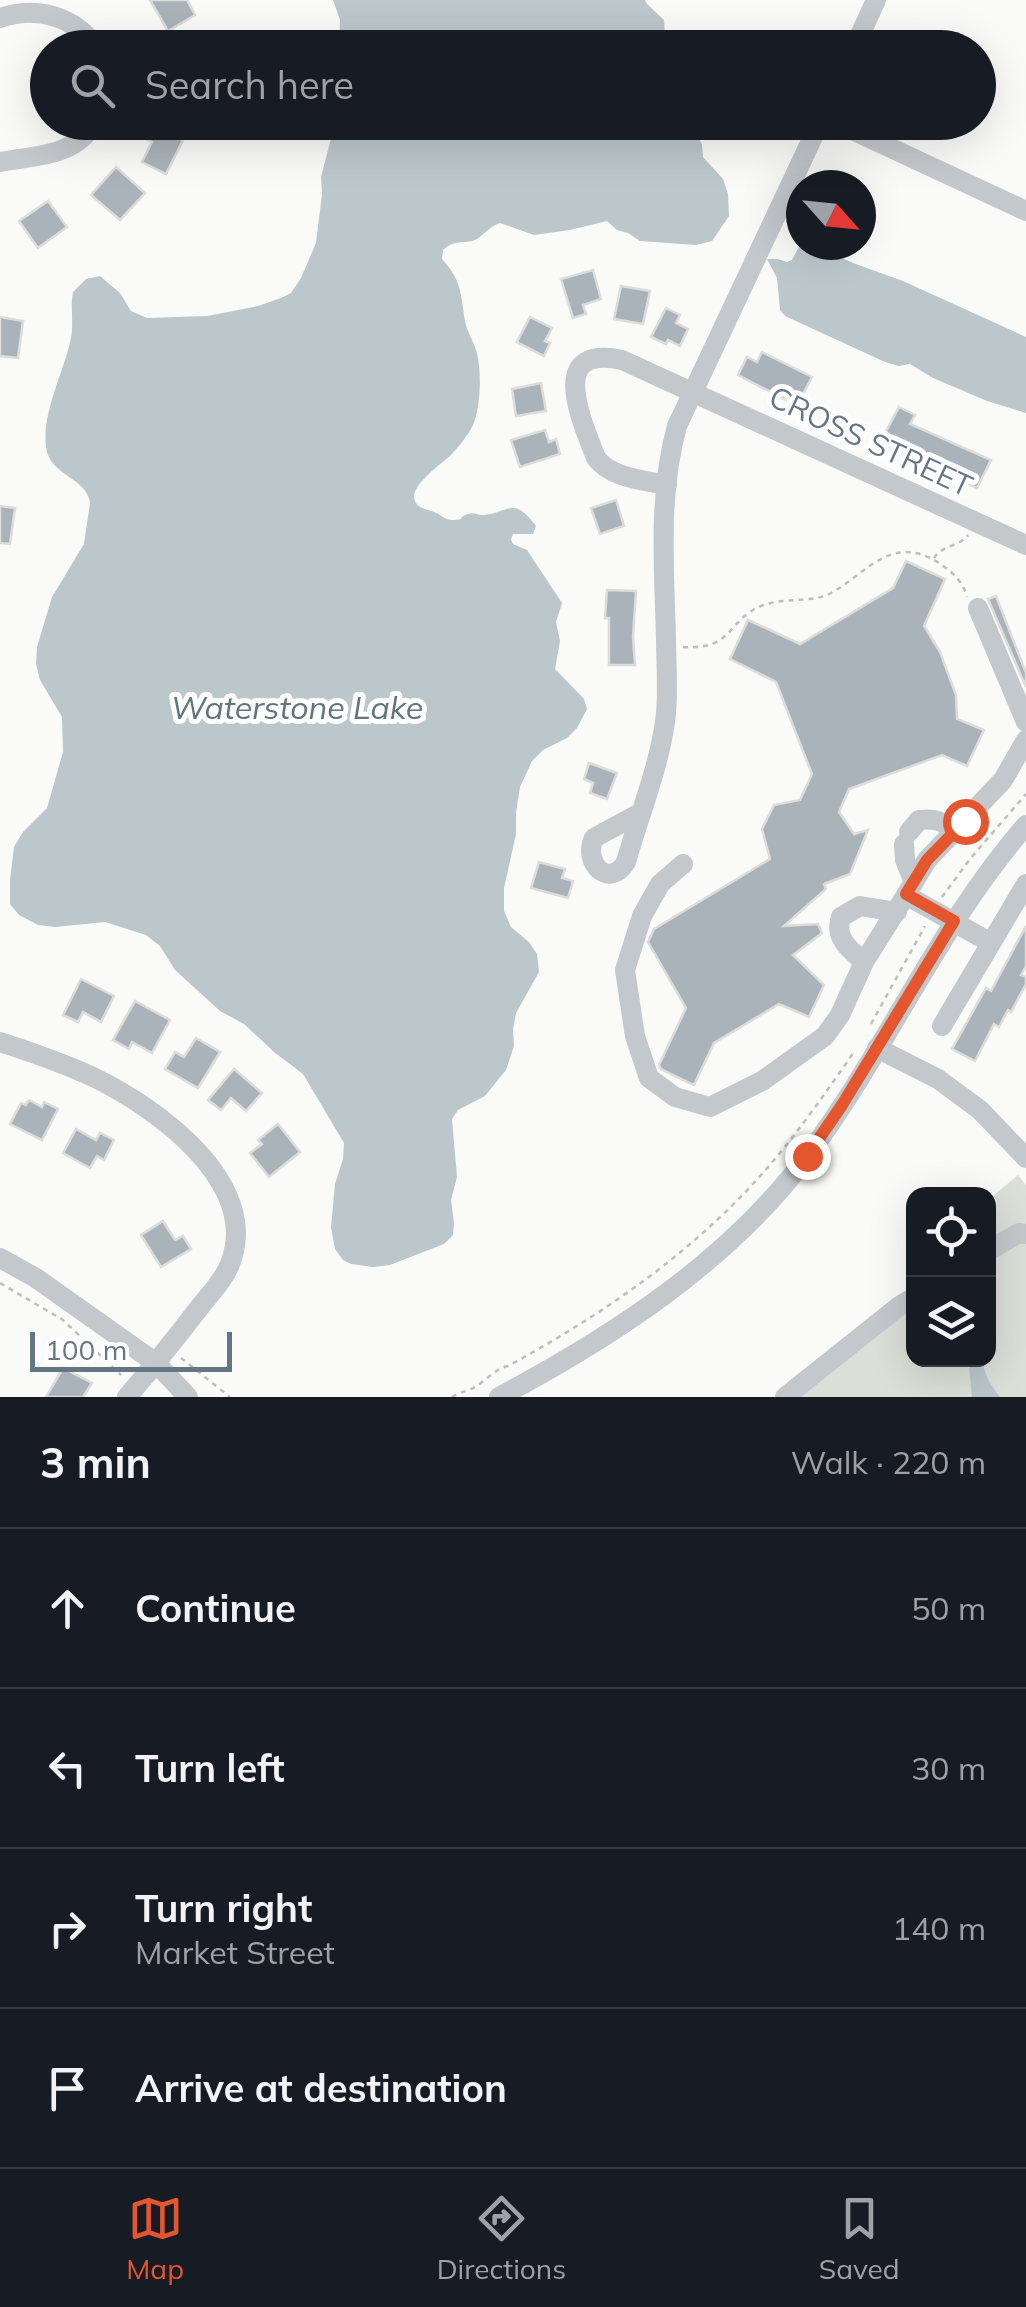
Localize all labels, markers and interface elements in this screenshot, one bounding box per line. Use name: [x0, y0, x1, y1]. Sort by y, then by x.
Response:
search box: [30, 30, 996, 140]
icon: search: [65, 58, 120, 113]
text: Search here: [145, 61, 354, 109]
north arrow: [786, 170, 876, 260]
street label: CROSS STREET: [763, 377, 979, 505]
water label: Waterstone Lake: [171, 687, 423, 727]
route start: [943, 799, 989, 845]
route end: [785, 1134, 831, 1180]
map controls: [906, 1187, 996, 1367]
button: locate: [906, 1187, 996, 1277]
button: layers: [906, 1277, 996, 1367]
scale bar: [30, 1327, 232, 1372]
text: 100 m: [45, 1332, 127, 1367]
text: 3 min: [40, 1436, 151, 1489]
text: Walk · 220 m: [791, 1442, 986, 1482]
icon: ahead: [40, 1581, 95, 1636]
text: Continue: [135, 1584, 296, 1632]
text: 50 m: [911, 1588, 986, 1628]
icon: left: [40, 1741, 95, 1796]
text: Turn left: [135, 1744, 285, 1792]
text: 30 m: [911, 1748, 986, 1788]
text: Turn right: [135, 1884, 312, 1932]
icon: right: [40, 1901, 95, 1956]
text: 140 m: [892, 1908, 986, 1948]
text: Market Street: [135, 1932, 335, 1972]
icon: arrive: [40, 2061, 95, 2116]
text: Arrive at destination: [135, 2064, 507, 2112]
tab: Map: [126, 2191, 184, 2286]
tab: Directions: [437, 2191, 566, 2286]
tab: Saved: [819, 2191, 900, 2286]

